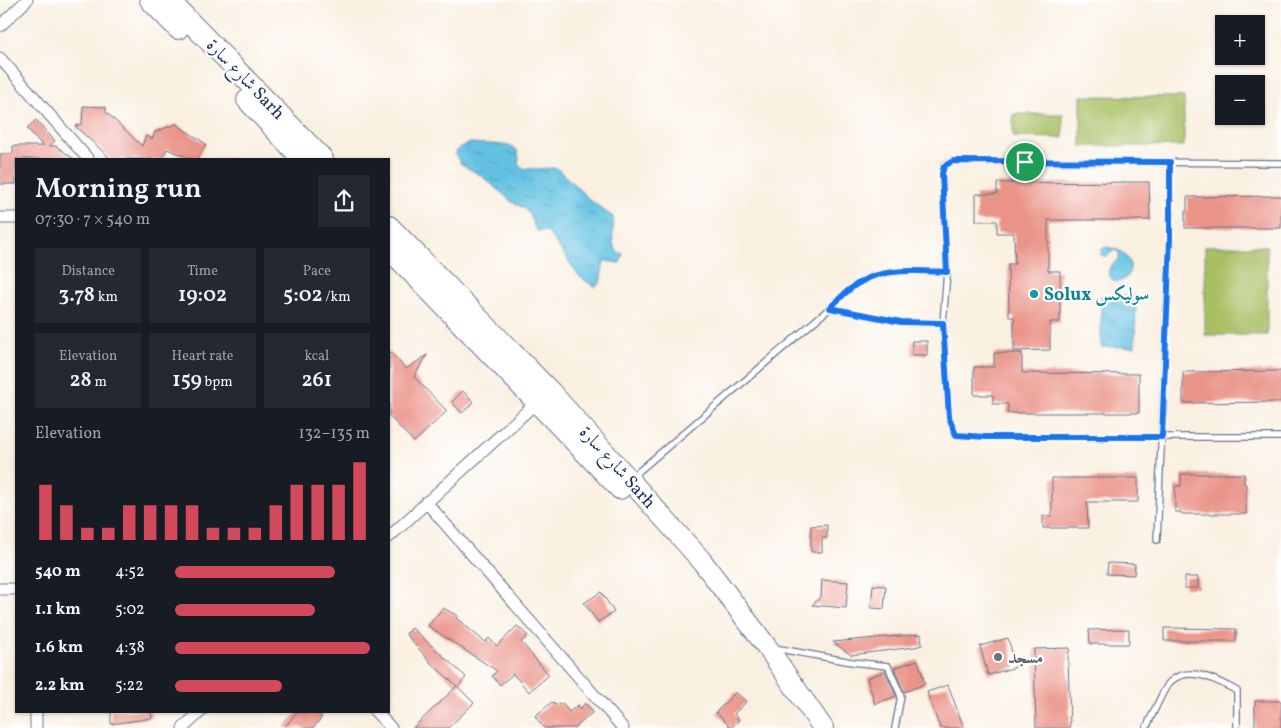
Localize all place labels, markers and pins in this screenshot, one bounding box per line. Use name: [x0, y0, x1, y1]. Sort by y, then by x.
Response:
pin: [1004, 141, 1046, 183]
place label: Solux سوليكس: [1044, 283, 1149, 308]
marker: Solux سوليكس: [1028, 288, 1040, 300]
place label: مسجد: [1008, 646, 1043, 671]
marker: مسجد: [992, 651, 1004, 663]

